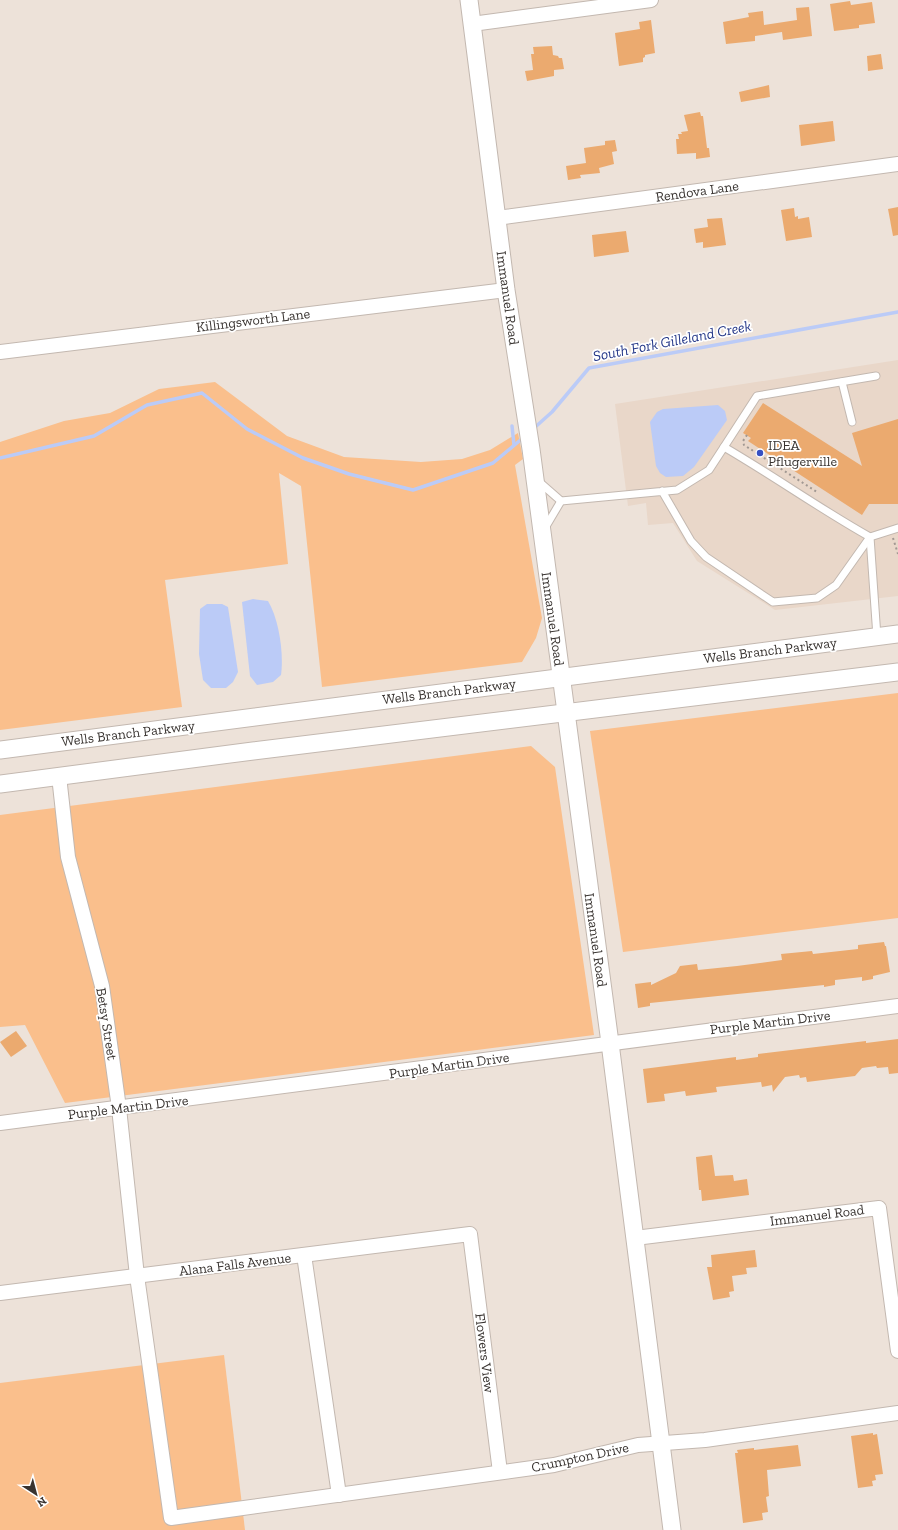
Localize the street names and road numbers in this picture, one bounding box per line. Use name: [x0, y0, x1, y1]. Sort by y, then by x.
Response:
street label: Rendova Lane: [654, 177, 740, 206]
street label: Immanuel Road: [492, 250, 523, 347]
street label: Killingsworth Lane: [195, 305, 311, 336]
street label: Immanuel Road: [537, 571, 568, 668]
street label: Wells Branch Parkway: [702, 634, 839, 667]
street label: Wells Branch Parkway: [381, 675, 518, 708]
street label: Wells Branch Parkway: [60, 717, 197, 750]
street label: Immanuel Road: [580, 892, 611, 989]
street label: Betsy Street: [92, 987, 121, 1062]
street label: Purple Martin Drive: [709, 1007, 832, 1038]
street label: Purple Martin Drive: [388, 1049, 511, 1082]
street label: Purple Martin Drive: [67, 1092, 190, 1123]
street label: Immanuel Road: [769, 1201, 865, 1230]
street label: Alana Falls Avenue: [178, 1249, 292, 1280]
street label: Flowers View: [471, 1312, 498, 1394]
street label: Crumpton Drive: [530, 1439, 631, 1476]

